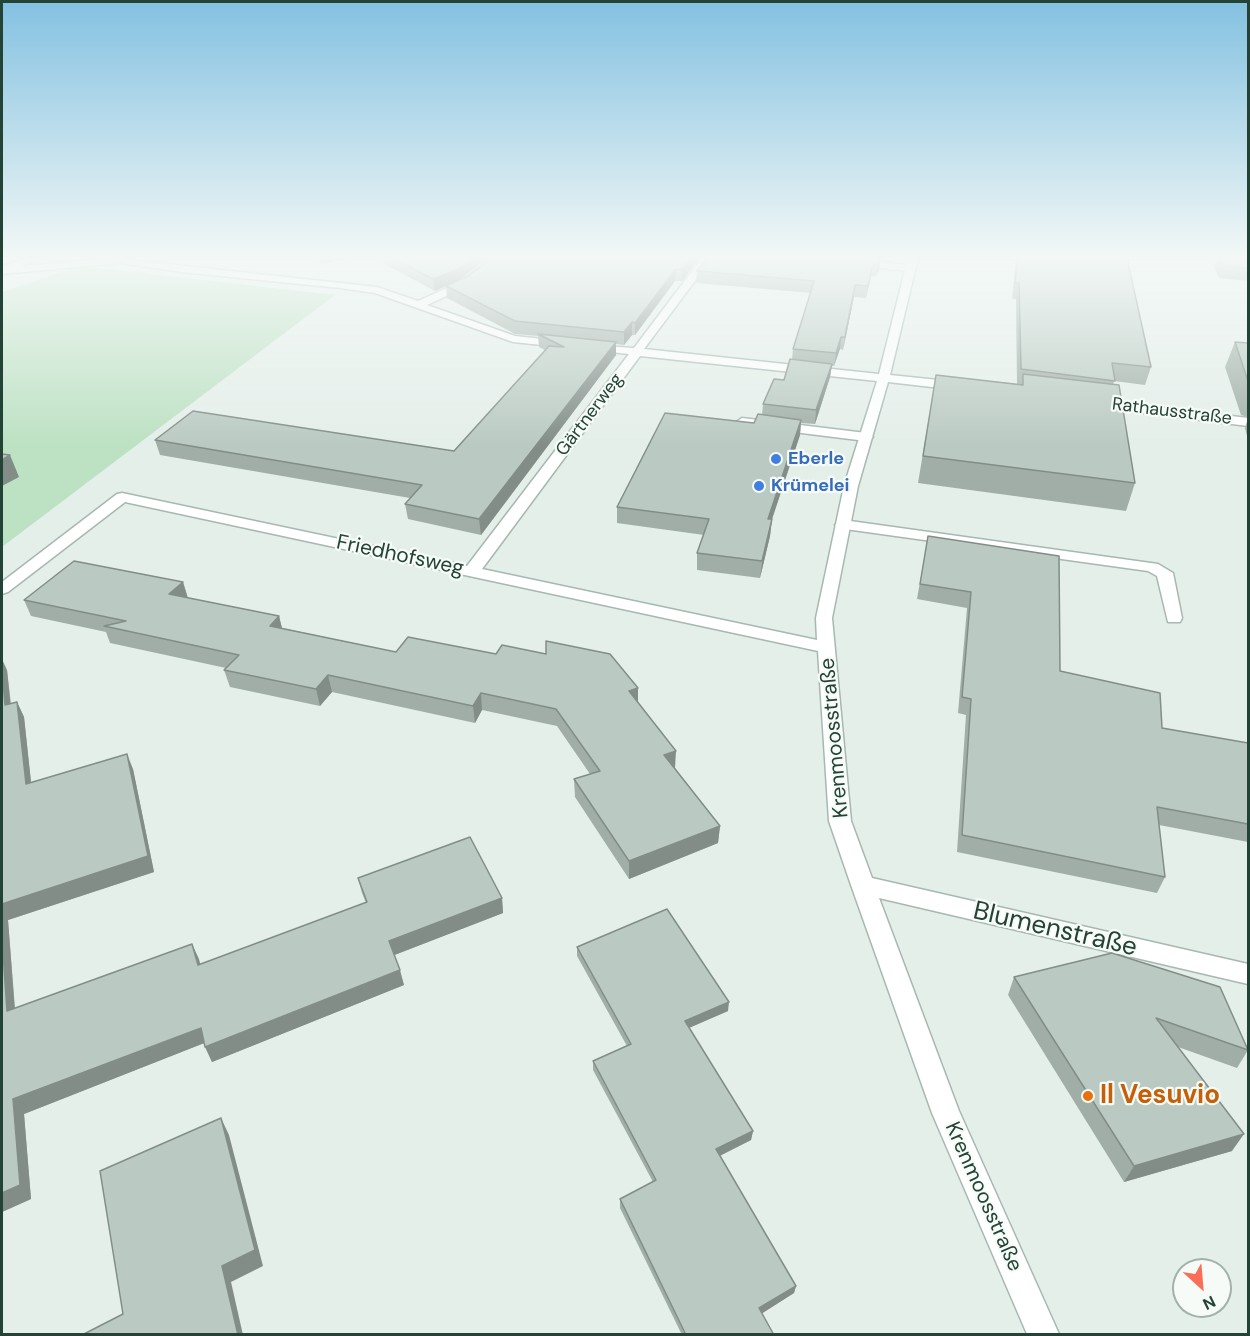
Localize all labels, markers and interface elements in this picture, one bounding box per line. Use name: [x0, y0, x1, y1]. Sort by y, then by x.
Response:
street label: Gärtnerweg: [552, 369, 628, 461]
street label: Rathausstraße: [1111, 394, 1233, 430]
place label: Eberle: [788, 448, 844, 470]
marker: Eberle: [769, 452, 783, 466]
place label: Krümelei: [771, 475, 850, 497]
marker: Krümelei: [752, 479, 766, 493]
street label: Friedhofsweg: [334, 530, 466, 582]
street label: Krenmoosstraße: [815, 657, 855, 819]
street label: Blumenstraße: [970, 896, 1140, 964]
place label: Il Vesuvio: [1100, 1080, 1220, 1112]
marker: Il Vesuvio: [1081, 1089, 1095, 1103]
street label: Krenmoosstraße: [939, 1118, 1027, 1276]
north arrow: [1172, 1258, 1232, 1318]
text: N: [1199, 1291, 1219, 1315]

